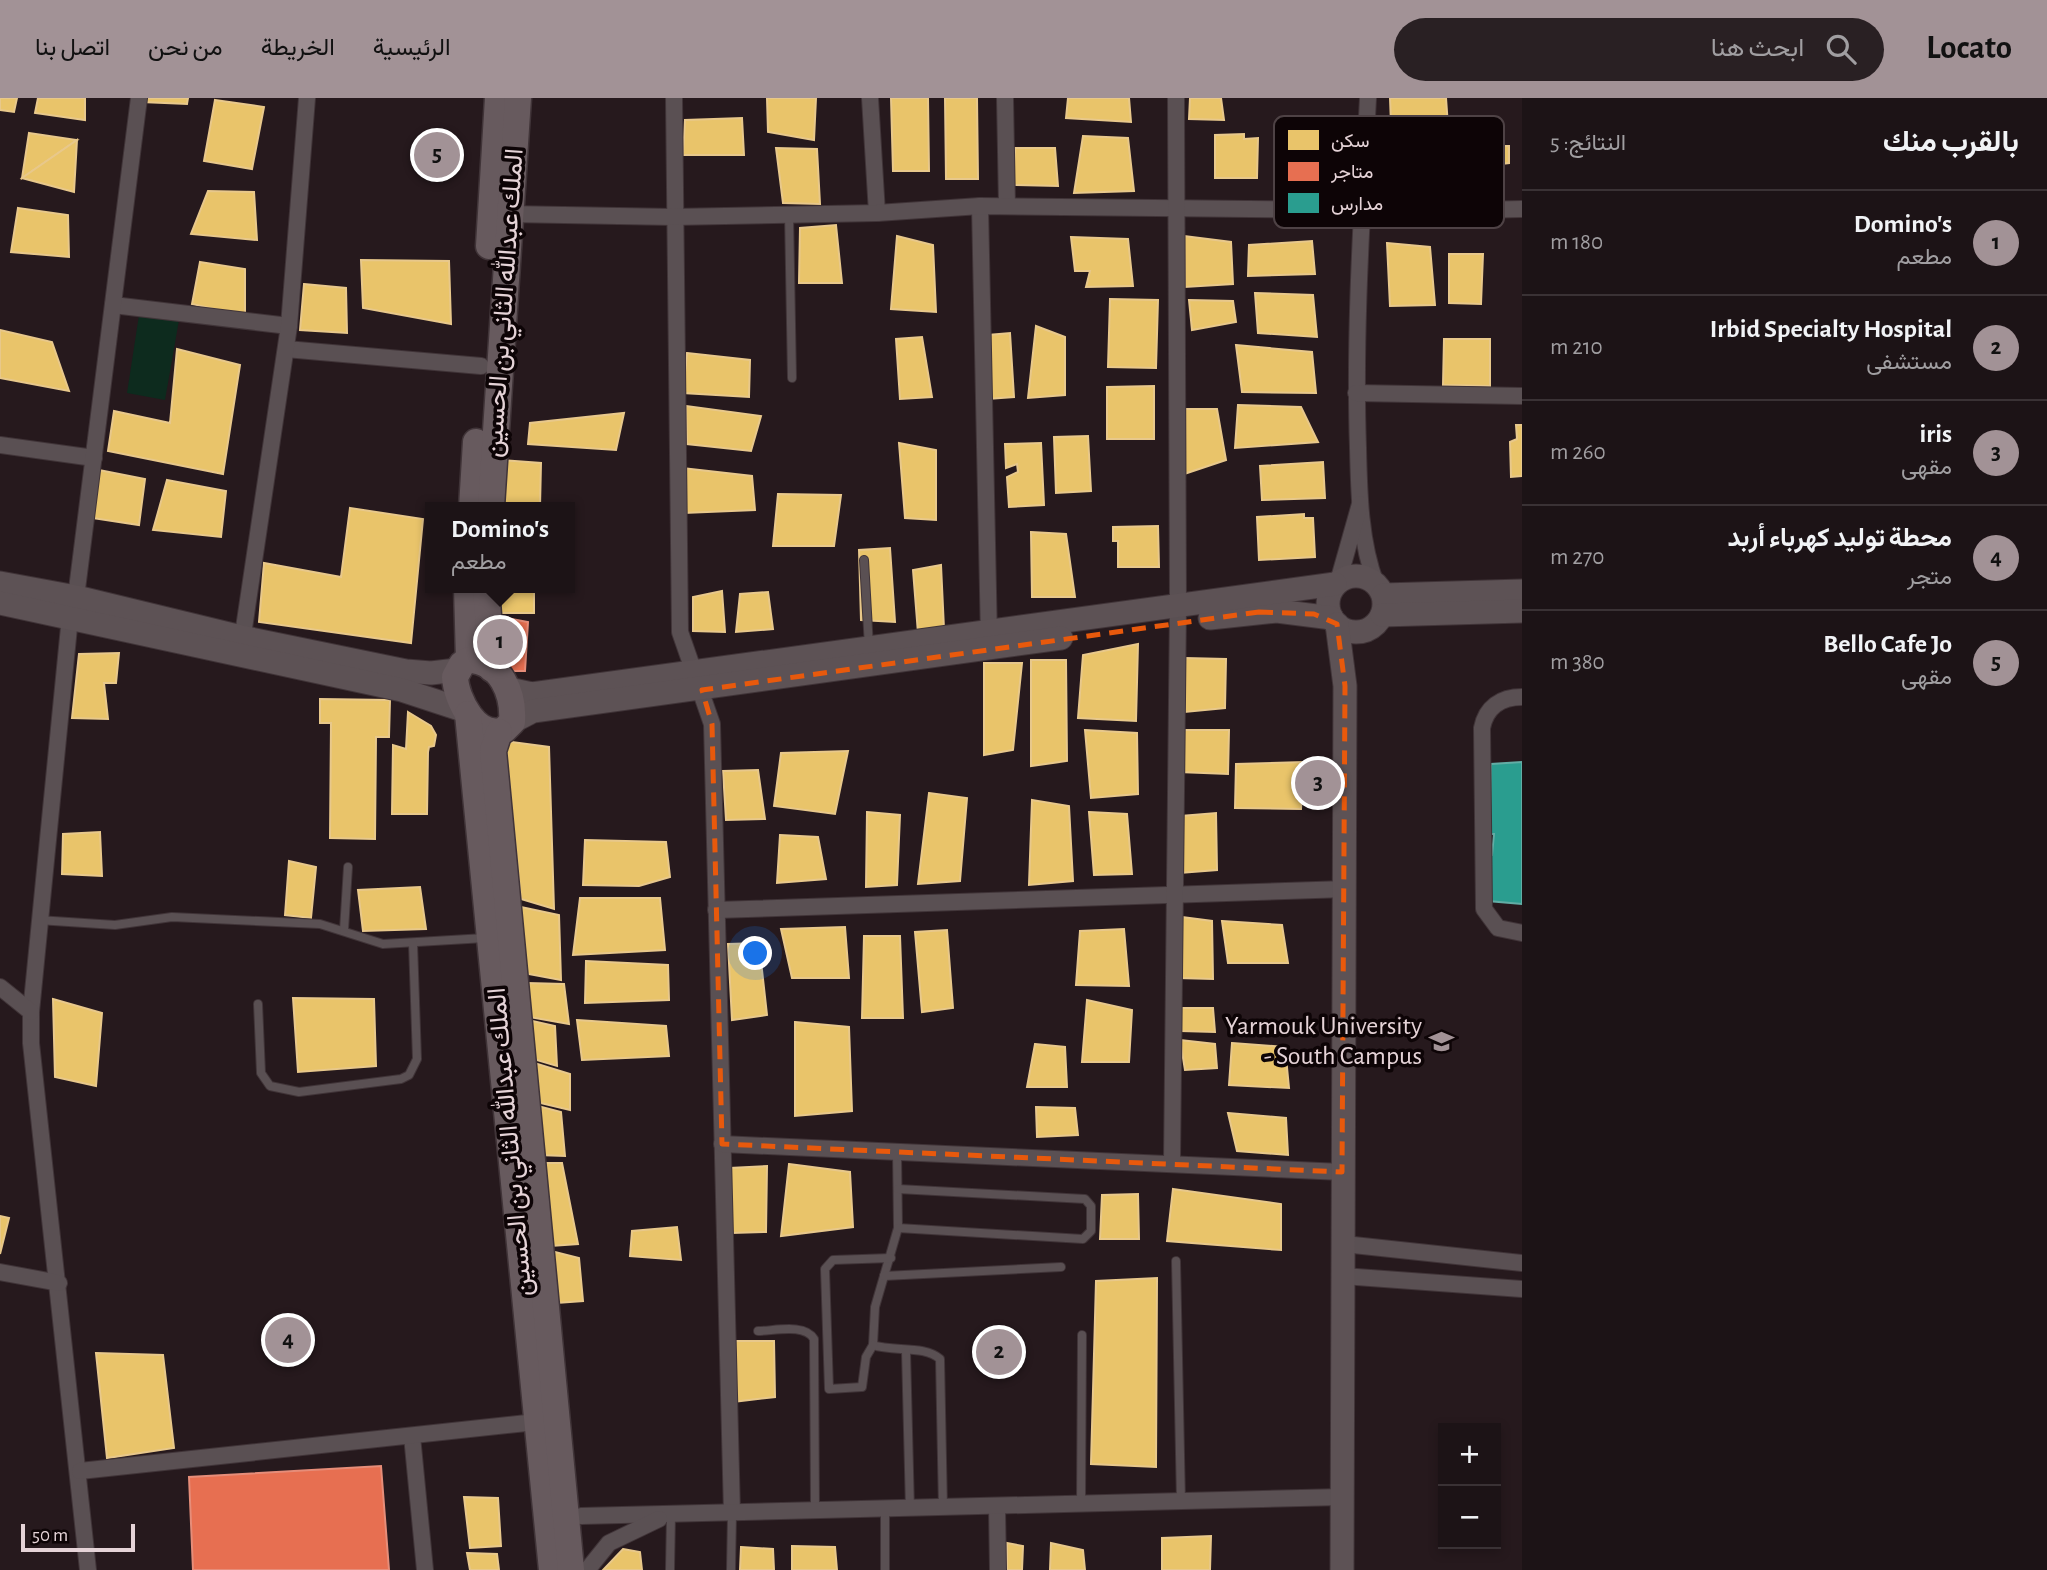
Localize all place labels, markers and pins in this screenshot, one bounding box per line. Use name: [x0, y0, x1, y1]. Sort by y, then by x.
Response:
pin: 5: [414, 129, 460, 181]
pin: 1: [477, 616, 523, 668]
pin: 3: [1295, 757, 1341, 809]
place label: Yarmouk University - South Campus: [1225, 1013, 1422, 1069]
school or university icon: Yarmouk University - South Campus: [1428, 1027, 1456, 1055]
pin: 4: [265, 1314, 311, 1366]
pin: 2: [976, 1326, 1022, 1378]

